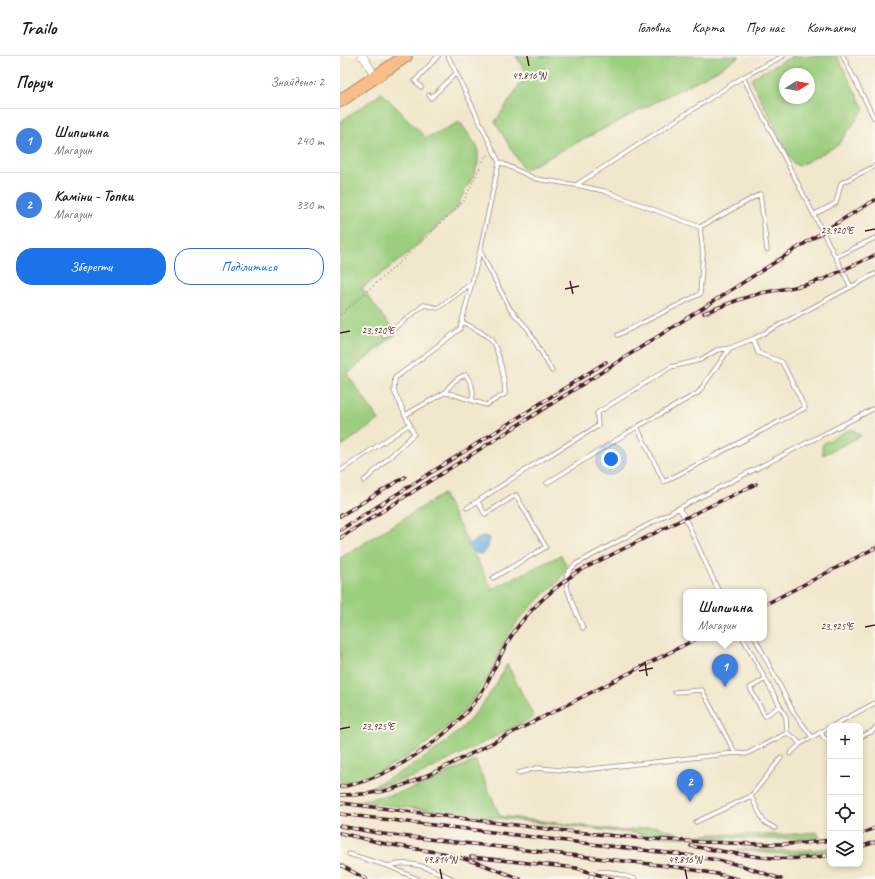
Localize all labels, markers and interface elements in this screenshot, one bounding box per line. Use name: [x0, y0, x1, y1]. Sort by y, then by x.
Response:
text: Trailo: [20, 16, 56, 40]
text: Головна: [637, 19, 670, 36]
text: Карта: [692, 19, 724, 36]
text: Про нас: [746, 19, 785, 36]
text: Контакти: [807, 19, 855, 36]
north arrow: [779, 68, 815, 104]
text: 49.816°N: [512, 69, 548, 82]
text: Поруч: [16, 72, 52, 93]
text: Знайдено: 2: [270, 74, 324, 90]
text: Шипшина: [54, 123, 108, 142]
text: 1: [26, 133, 32, 149]
text: 240 m: [296, 133, 324, 149]
text: Магазин: [54, 142, 92, 158]
text: Каміни - Топки: [54, 187, 134, 206]
text: 2: [26, 197, 32, 213]
text: 330 m: [296, 197, 324, 213]
text: Магазин: [54, 206, 92, 222]
text: 23.920°E: [821, 224, 855, 237]
button: Зберегти: [16, 248, 166, 285]
button: Поділитися: [174, 248, 324, 285]
text: 23.920°E: [362, 324, 396, 337]
your location: [601, 449, 621, 469]
popup: [683, 589, 767, 641]
text: Шипшина: [698, 598, 752, 617]
text: Магазин: [698, 617, 736, 633]
text: 23.925°E: [821, 620, 855, 633]
pin: 1: [712, 654, 738, 687]
text: 23.925°E: [362, 720, 396, 733]
map controls: [827, 723, 863, 867]
button: +: [827, 723, 863, 759]
button: −: [827, 759, 863, 795]
pin: 2: [677, 769, 703, 802]
button: locate: [827, 795, 863, 831]
button: layers: [827, 831, 863, 867]
text: 49.814°N: [423, 853, 459, 866]
text: 49.816°N: [668, 853, 704, 866]

